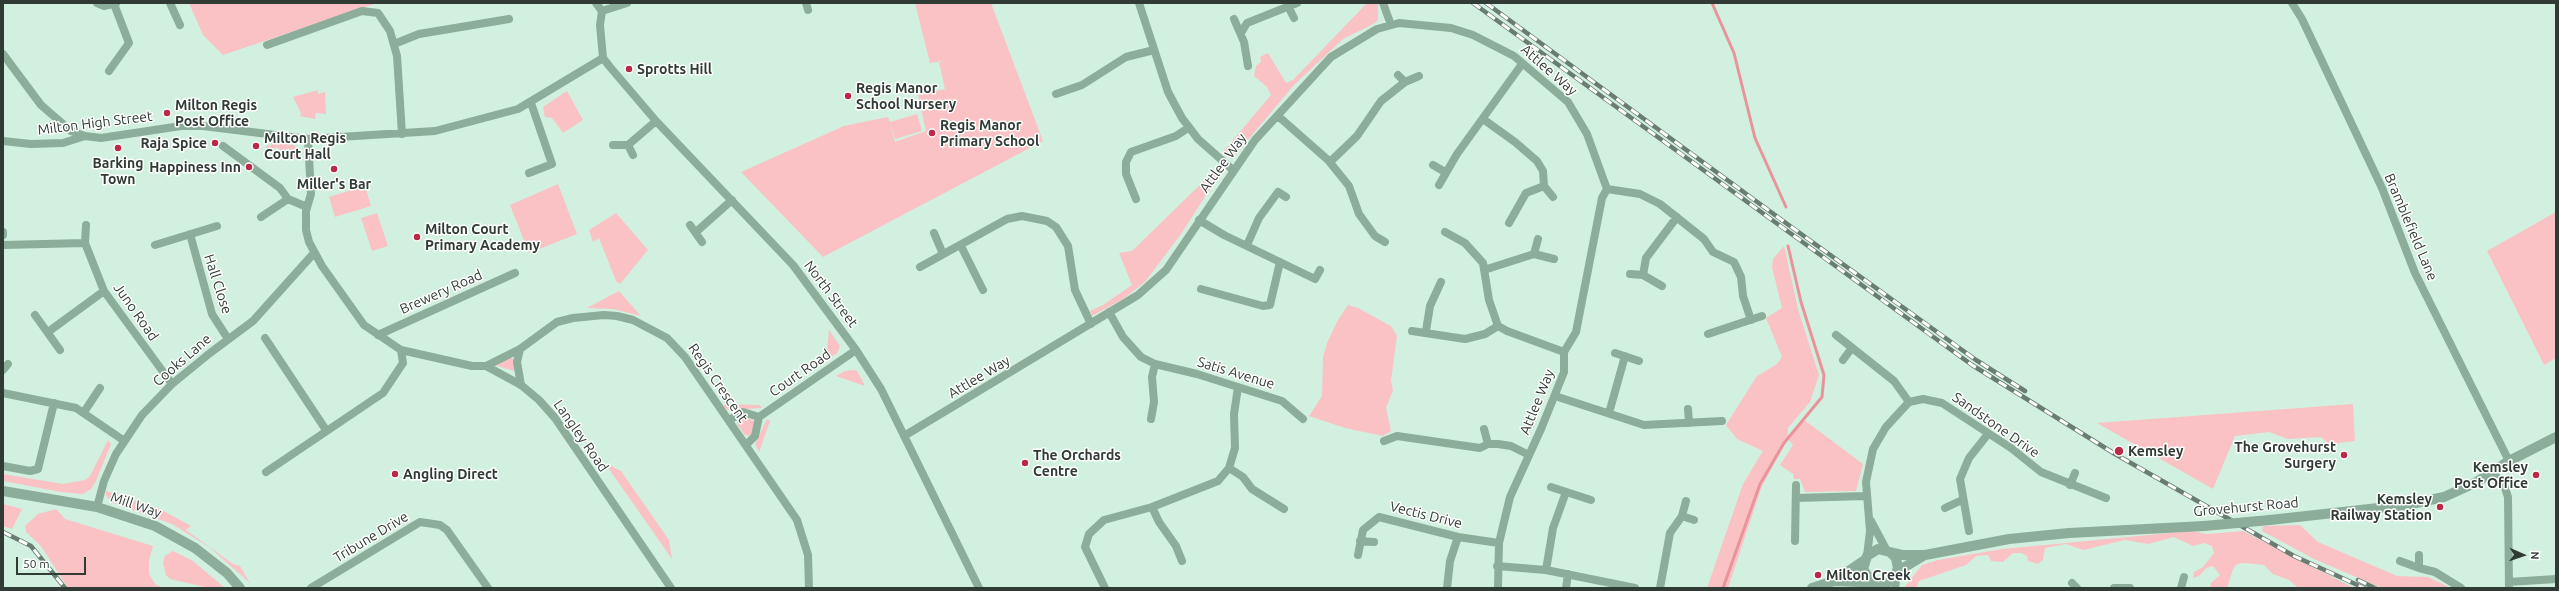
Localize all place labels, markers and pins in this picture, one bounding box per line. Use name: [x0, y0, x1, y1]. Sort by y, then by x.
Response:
place label: Sprotts Hill: [637, 61, 712, 77]
marker: Sprotts Hill: [624, 64, 634, 74]
place label: Regis Manor School Nursery: [856, 80, 956, 112]
marker: Regis Manor School Nursery: [843, 91, 853, 101]
place label: Milton Regis Post Office: [175, 97, 257, 130]
marker: Milton Regis Post Office: [162, 108, 172, 118]
place label: Regis Manor Primary School: [940, 117, 1039, 150]
marker: Regis Manor Primary School: [927, 128, 937, 138]
place label: Milton Regis Court Hall: [264, 130, 346, 162]
place label: Raja Spice: [141, 135, 207, 151]
marker: Raja Spice: [210, 138, 220, 148]
marker: Milton Regis Court Hall: [251, 141, 261, 151]
marker: Barking Town: [113, 143, 123, 153]
place label: Barking Town: [93, 155, 143, 188]
place label: Happiness Inn: [149, 159, 241, 175]
marker: Happiness Inn: [244, 162, 254, 172]
marker: Miller's Bar: [329, 164, 339, 174]
place label: Miller's Bar: [297, 176, 371, 192]
place label: Milton Court Primary Academy: [425, 221, 540, 254]
marker: Milton Court Primary Academy: [412, 232, 422, 242]
place label: The Grovehurst Surgery: [2234, 439, 2336, 472]
place label: Kemsley: [2128, 443, 2183, 459]
marker: Kemsley: [2113, 445, 2125, 457]
place label: The Orchards Centre: [1033, 447, 1121, 480]
marker: The Grovehurst Surgery: [2339, 450, 2349, 460]
marker: The Orchards Centre: [1020, 458, 1030, 468]
place label: Kemsley Post Office: [2454, 459, 2528, 492]
place label: Angling Direct: [403, 466, 498, 482]
marker: Angling Direct: [390, 469, 400, 479]
marker: Kemsley Post Office: [2531, 470, 2541, 480]
place label: Kemsley Railway Station: [2331, 491, 2432, 524]
marker: Kemsley Railway Station: [2435, 502, 2445, 512]
place label: Milton Creek: [1826, 567, 1911, 583]
marker: Milton Creek: [1813, 570, 1823, 580]

